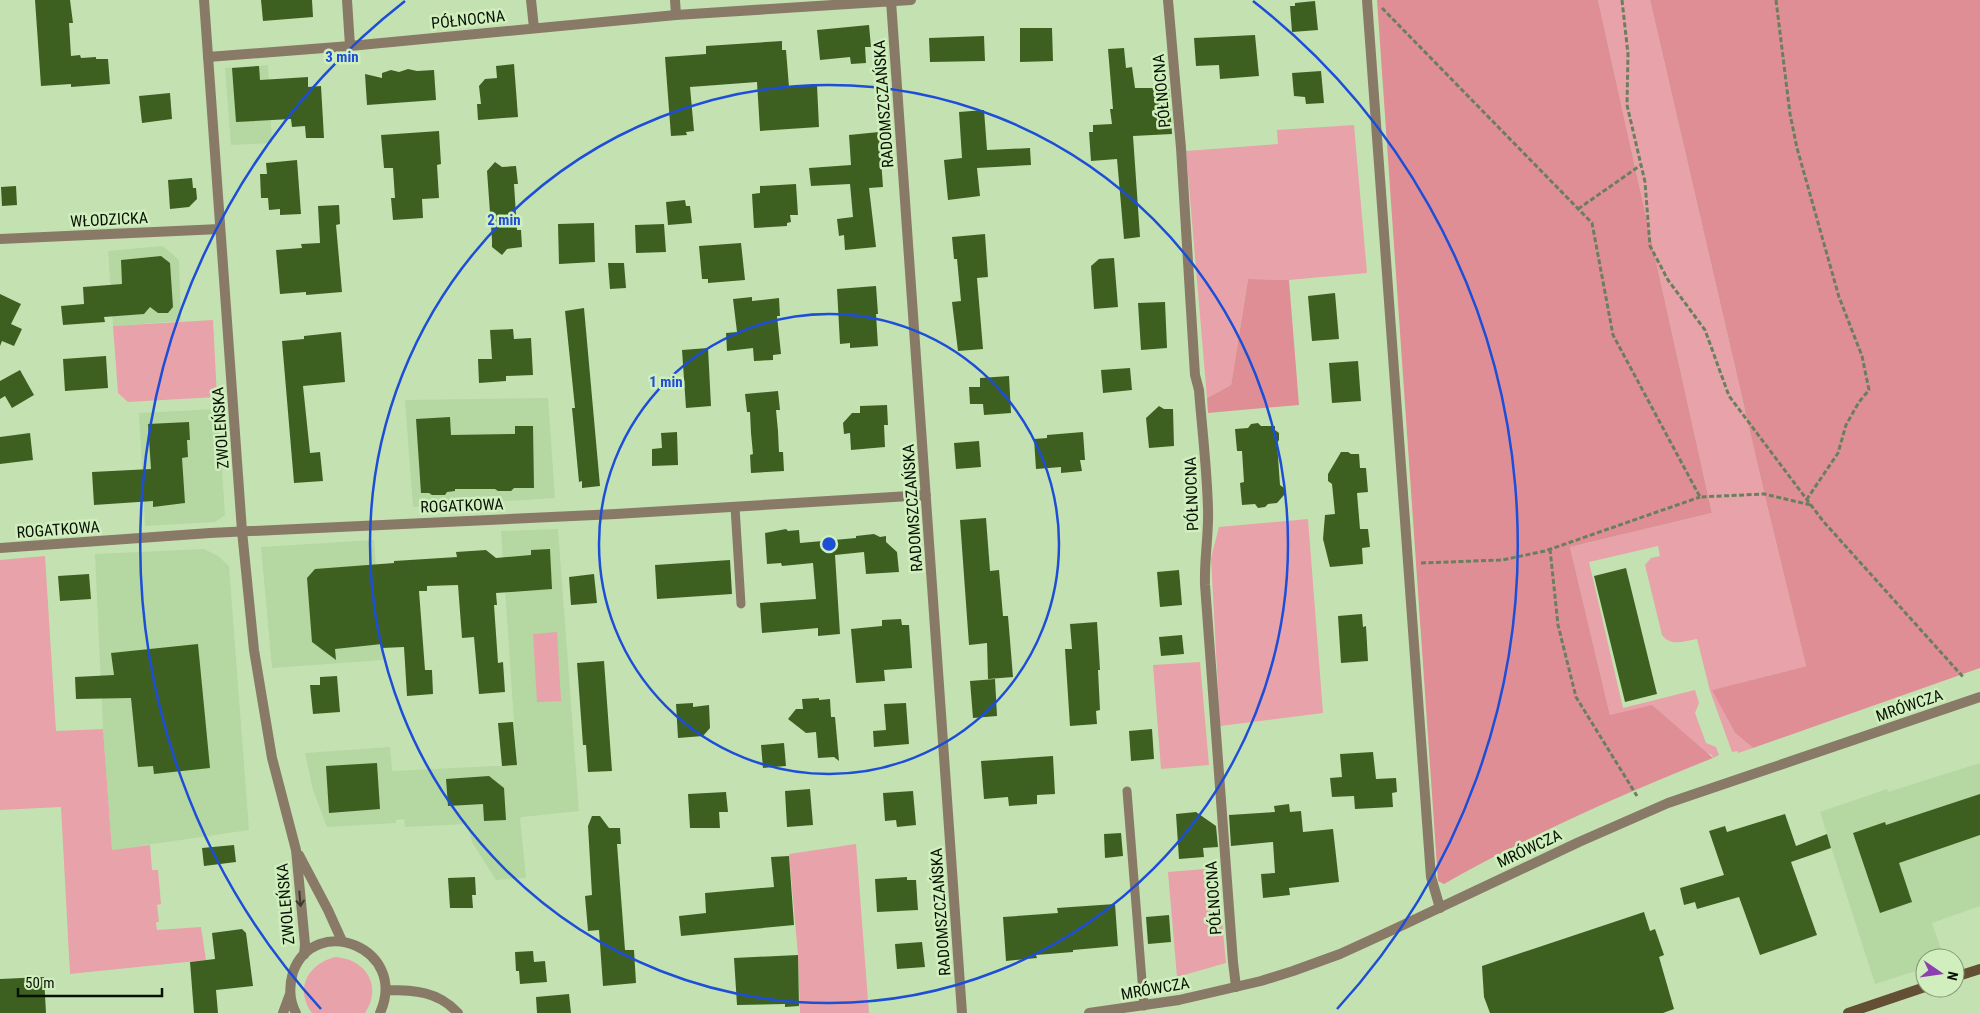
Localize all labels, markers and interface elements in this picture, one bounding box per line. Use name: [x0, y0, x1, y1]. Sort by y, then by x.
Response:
street label: PÓŁNOCNA: [430, 5, 506, 33]
street label: RADOMSZCZAŃSKA: [870, 39, 897, 168]
text: 3 min: [325, 48, 359, 66]
street label: PÓŁNOCNA: [1148, 53, 1174, 129]
street label: WŁODZICKA: [70, 208, 148, 231]
text: 2 min: [487, 211, 521, 229]
text: 1 min: [649, 373, 683, 391]
street label: ZWOLEŃSKA: [208, 386, 233, 469]
street label: RADOMSZCZAŃSKA: [899, 443, 926, 572]
street label: PÓŁNOCNA: [1180, 457, 1202, 531]
street label: ROGATKOWA: [420, 495, 504, 516]
street label: ROGATKOWA: [16, 517, 100, 542]
centre of rings: [820, 535, 838, 553]
street label: MRÓWCZA: [1873, 684, 1945, 726]
street label: MRÓWCZA: [1493, 824, 1565, 872]
street label: RADOMSZCZAŃSKA: [927, 847, 954, 976]
street label: PÓŁNOCNA: [1200, 860, 1226, 936]
street label: ZWOLEŃSKA: [272, 862, 299, 946]
one-way arrow: [295, 890, 305, 906]
north arrow: [1915, 948, 1965, 998]
scale bar: [18, 966, 161, 998]
text: N: [1944, 970, 1961, 982]
street label: MRÓWCZA: [1119, 972, 1191, 1004]
text: 50 m: [25, 974, 55, 992]

